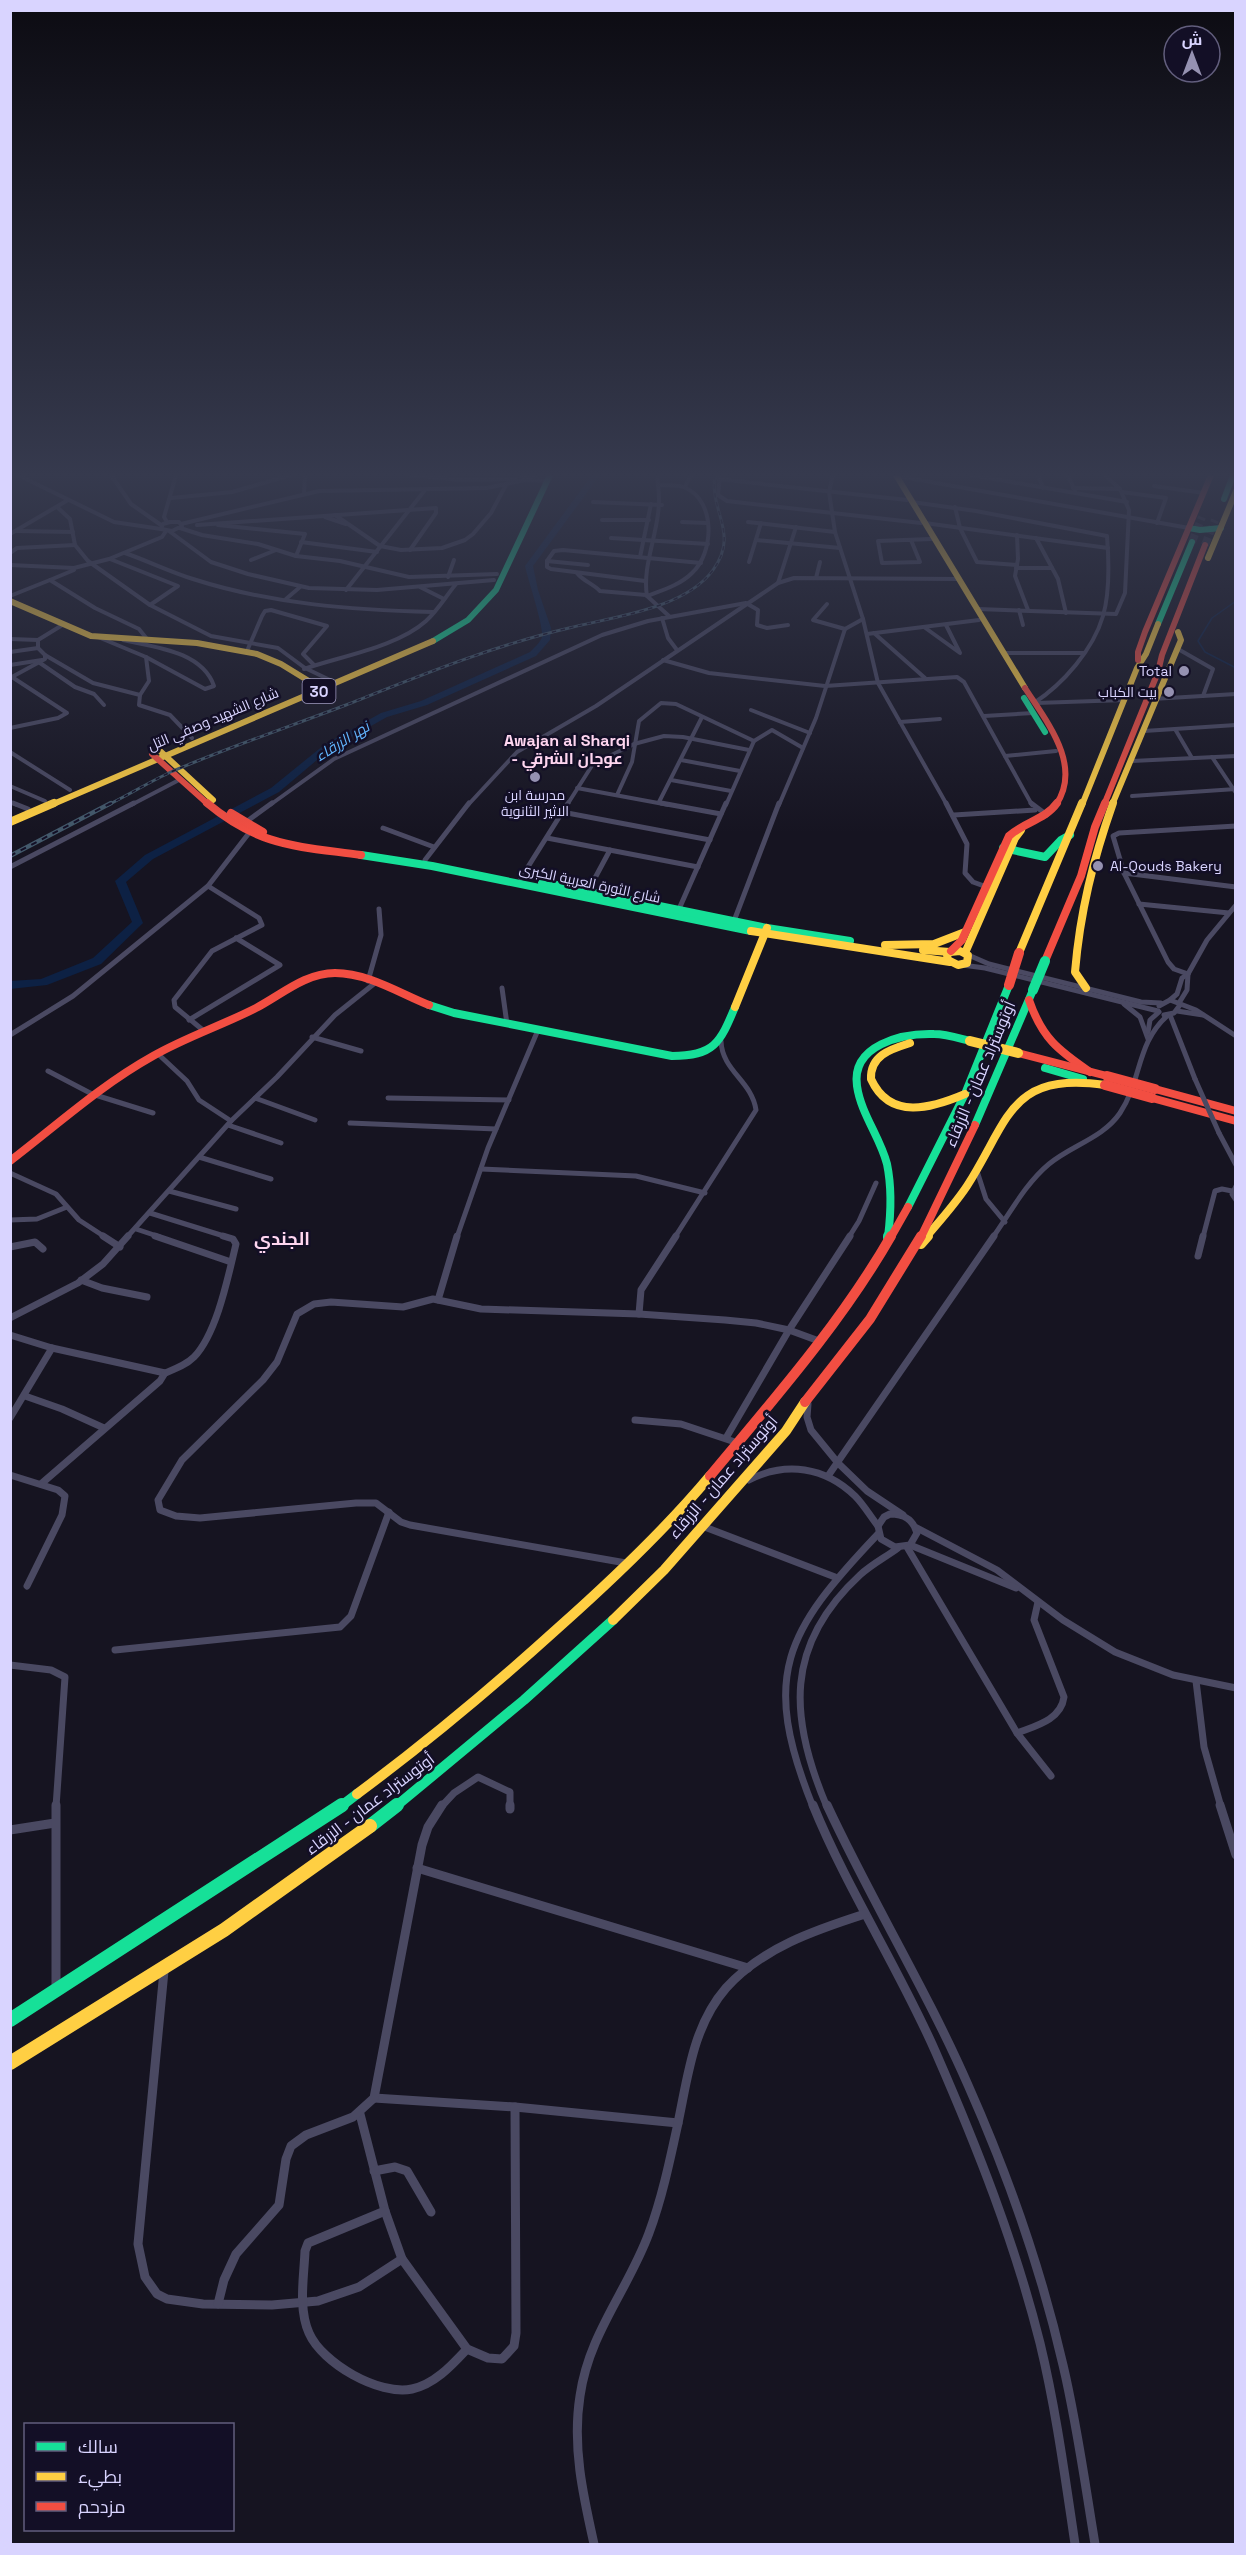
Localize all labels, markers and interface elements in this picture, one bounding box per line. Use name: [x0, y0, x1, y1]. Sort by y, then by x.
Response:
north arrow: [1162, 24, 1222, 84]
text: ش: [1182, 29, 1202, 50]
place label: Total: [1139, 662, 1172, 680]
marker: Total: [1177, 664, 1191, 678]
road number: 30: [302, 679, 336, 703]
street label: شارع الشهيد وصفي التل: [145, 683, 282, 757]
place label: بيت الكباب: [1098, 683, 1157, 701]
marker: بيت الكباب: [1162, 685, 1176, 699]
water label: نهر الزرقاء: [311, 716, 374, 765]
district label: Awajan al Sharqi - عوجان الشرقي: [504, 730, 630, 771]
marker: مدرسة ابن الاثير الثانوية: [528, 770, 542, 784]
place label: مدرسة ابن الاثير الثانوية: [501, 786, 569, 820]
place label: Al-Qouds Bakery: [1110, 857, 1222, 875]
street label: شارع الثورة العربية الكبرى: [518, 859, 662, 907]
marker: Al-Qouds Bakery: [1091, 859, 1105, 873]
street label: أوتوستراد عمان - الزرقاء: [940, 998, 1020, 1150]
district label: الجندي: [254, 1227, 310, 1253]
street label: أوتوستراد عمان - الزرقاء: [664, 1411, 782, 1543]
street label: أوتوستراد عمان - الزرقاء: [301, 1749, 439, 1859]
legend: [24, 2423, 234, 2531]
text: سالك: [78, 2435, 118, 2458]
text: بطيء: [78, 2465, 122, 2491]
text: مزدحم: [78, 2495, 126, 2519]

